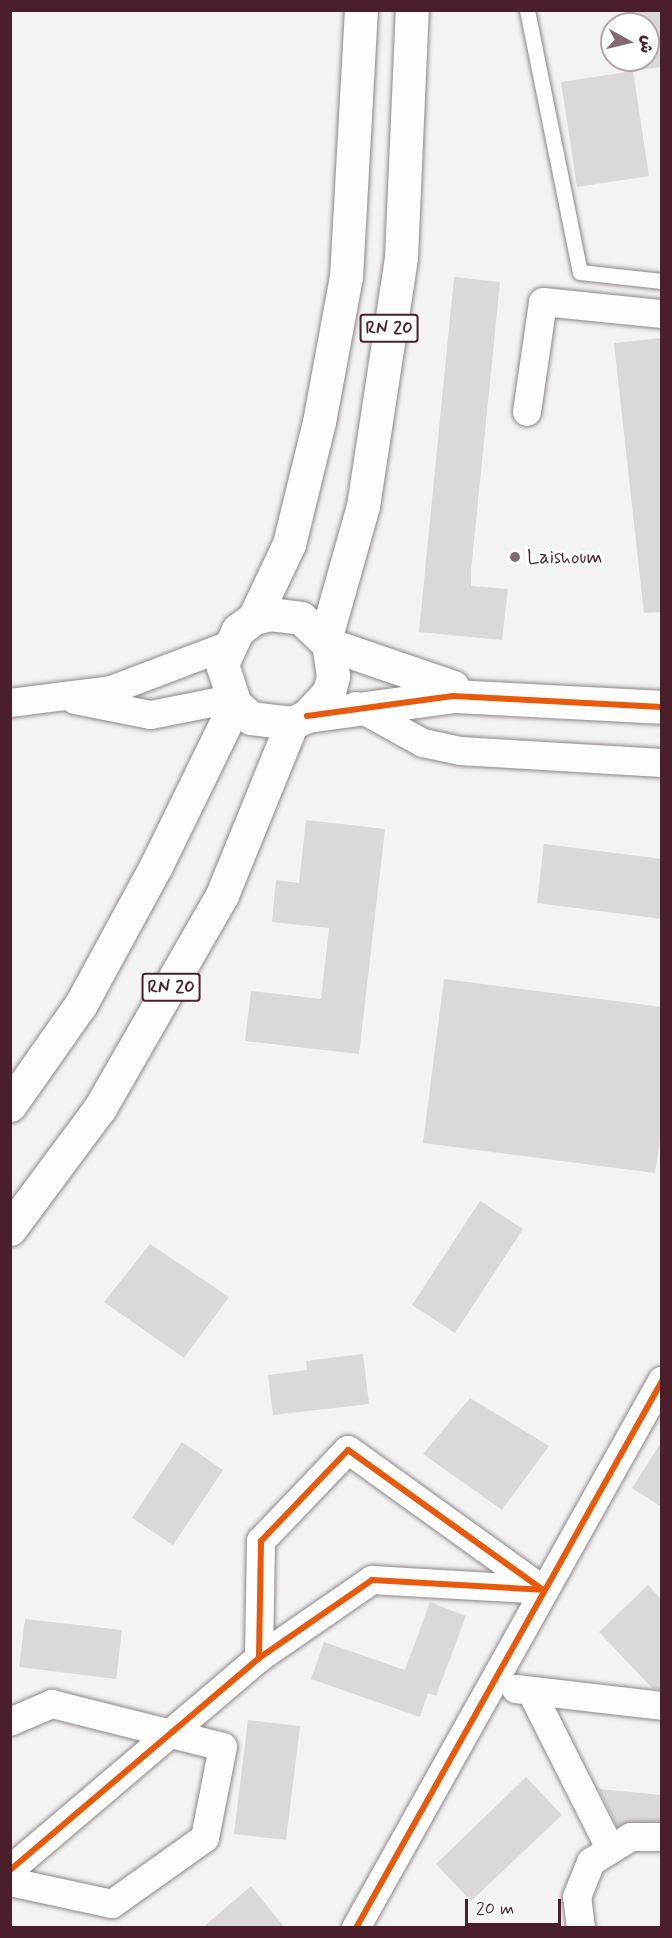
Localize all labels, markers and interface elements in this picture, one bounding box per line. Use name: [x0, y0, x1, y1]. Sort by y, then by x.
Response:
north arrow: [600, 12, 660, 72]
text: ش: [635, 34, 658, 54]
road number: RN 20: [359, 313, 419, 343]
place label: Laishoum: [527, 545, 602, 569]
marker: Laishoum: [508, 550, 522, 564]
road number: RN 20: [141, 972, 201, 1002]
scale bar: [468, 1887, 564, 1925]
text: 20 m: [476, 1897, 514, 1921]

